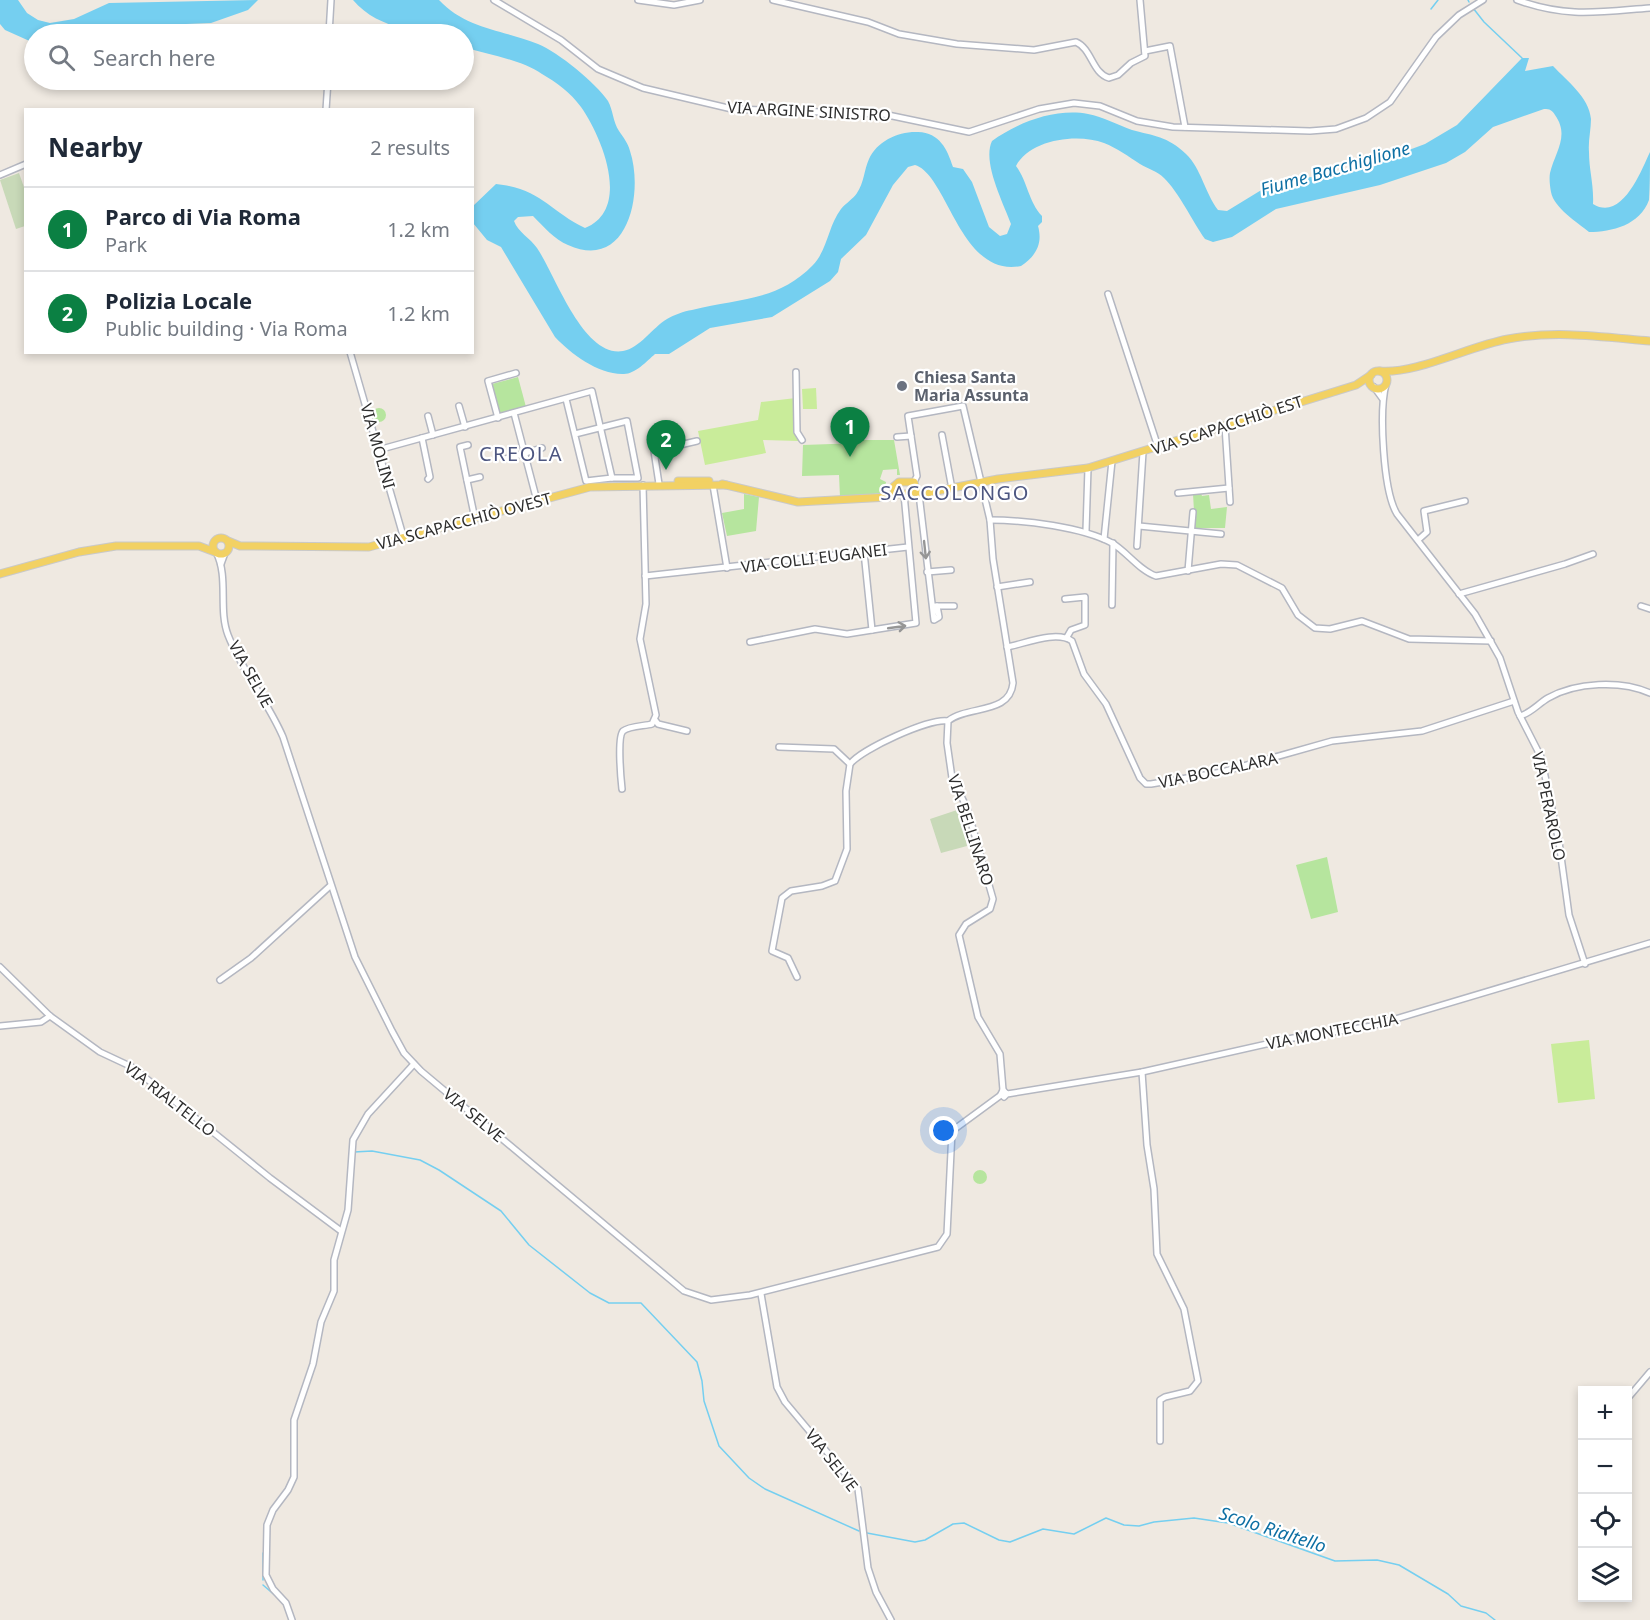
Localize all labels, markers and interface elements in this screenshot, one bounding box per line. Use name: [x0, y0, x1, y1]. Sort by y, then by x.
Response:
search box: [24, 24, 474, 90]
icon: search: [45, 41, 78, 74]
text: Search here: [93, 42, 215, 72]
street label: VIA ARGINE SINISTRO: [727, 96, 891, 126]
text: Nearby: [48, 129, 143, 165]
text: 2 results: [370, 134, 450, 161]
water label: Fiume Bacchiglione: [1257, 135, 1413, 201]
text: Parco di Via Roma: [105, 201, 301, 231]
text: 1: [62, 216, 73, 243]
text: 1.2 km: [387, 216, 450, 243]
text: Park: [105, 231, 147, 258]
text: Polizia Locale: [105, 285, 252, 315]
text: 2: [62, 300, 73, 327]
text: 1.2 km: [387, 300, 450, 327]
text: Public building · Via Roma: [105, 315, 348, 342]
place label: Chiesa Santa Maria Assunta: [914, 366, 1029, 406]
marker: Chiesa Santa Maria Assunta: [895, 379, 909, 393]
street label: VIA SCAPACCHIÒ EST: [1149, 390, 1305, 460]
street label: VIA MOLINI: [355, 401, 401, 491]
pin: 1: [830, 408, 870, 457]
pin: 2: [646, 420, 686, 470]
district label: CREOLA: [479, 440, 563, 467]
district label: SACCOLONGO: [880, 479, 1030, 506]
street label: VIA SCAPACCHIÒ OVEST: [374, 487, 554, 555]
street label: VIA COLLI EUGANEI: [740, 538, 888, 578]
one-way arrow: [920, 540, 931, 560]
one-way arrow: [887, 622, 906, 633]
street label: VIA SELVE: [224, 636, 278, 712]
street label: VIA BOCCALARA: [1156, 746, 1280, 793]
street label: VIA PERAROLO: [1527, 749, 1571, 863]
street label: VIA BELLINARO: [943, 772, 999, 888]
street label: VIA MONTECCHIA: [1264, 1007, 1401, 1055]
street label: VIA RIALTELLO: [120, 1057, 220, 1141]
street label: VIA SELVE: [439, 1083, 509, 1147]
your location: [929, 1116, 958, 1145]
map controls: [1578, 1386, 1632, 1602]
button: +: [1578, 1386, 1632, 1440]
street label: VIA SELVE: [801, 1424, 863, 1496]
button: −: [1578, 1440, 1632, 1494]
button: locate: [1578, 1494, 1632, 1548]
water label: Scolo Rialtello: [1216, 1500, 1330, 1558]
button: layers: [1578, 1548, 1632, 1602]

